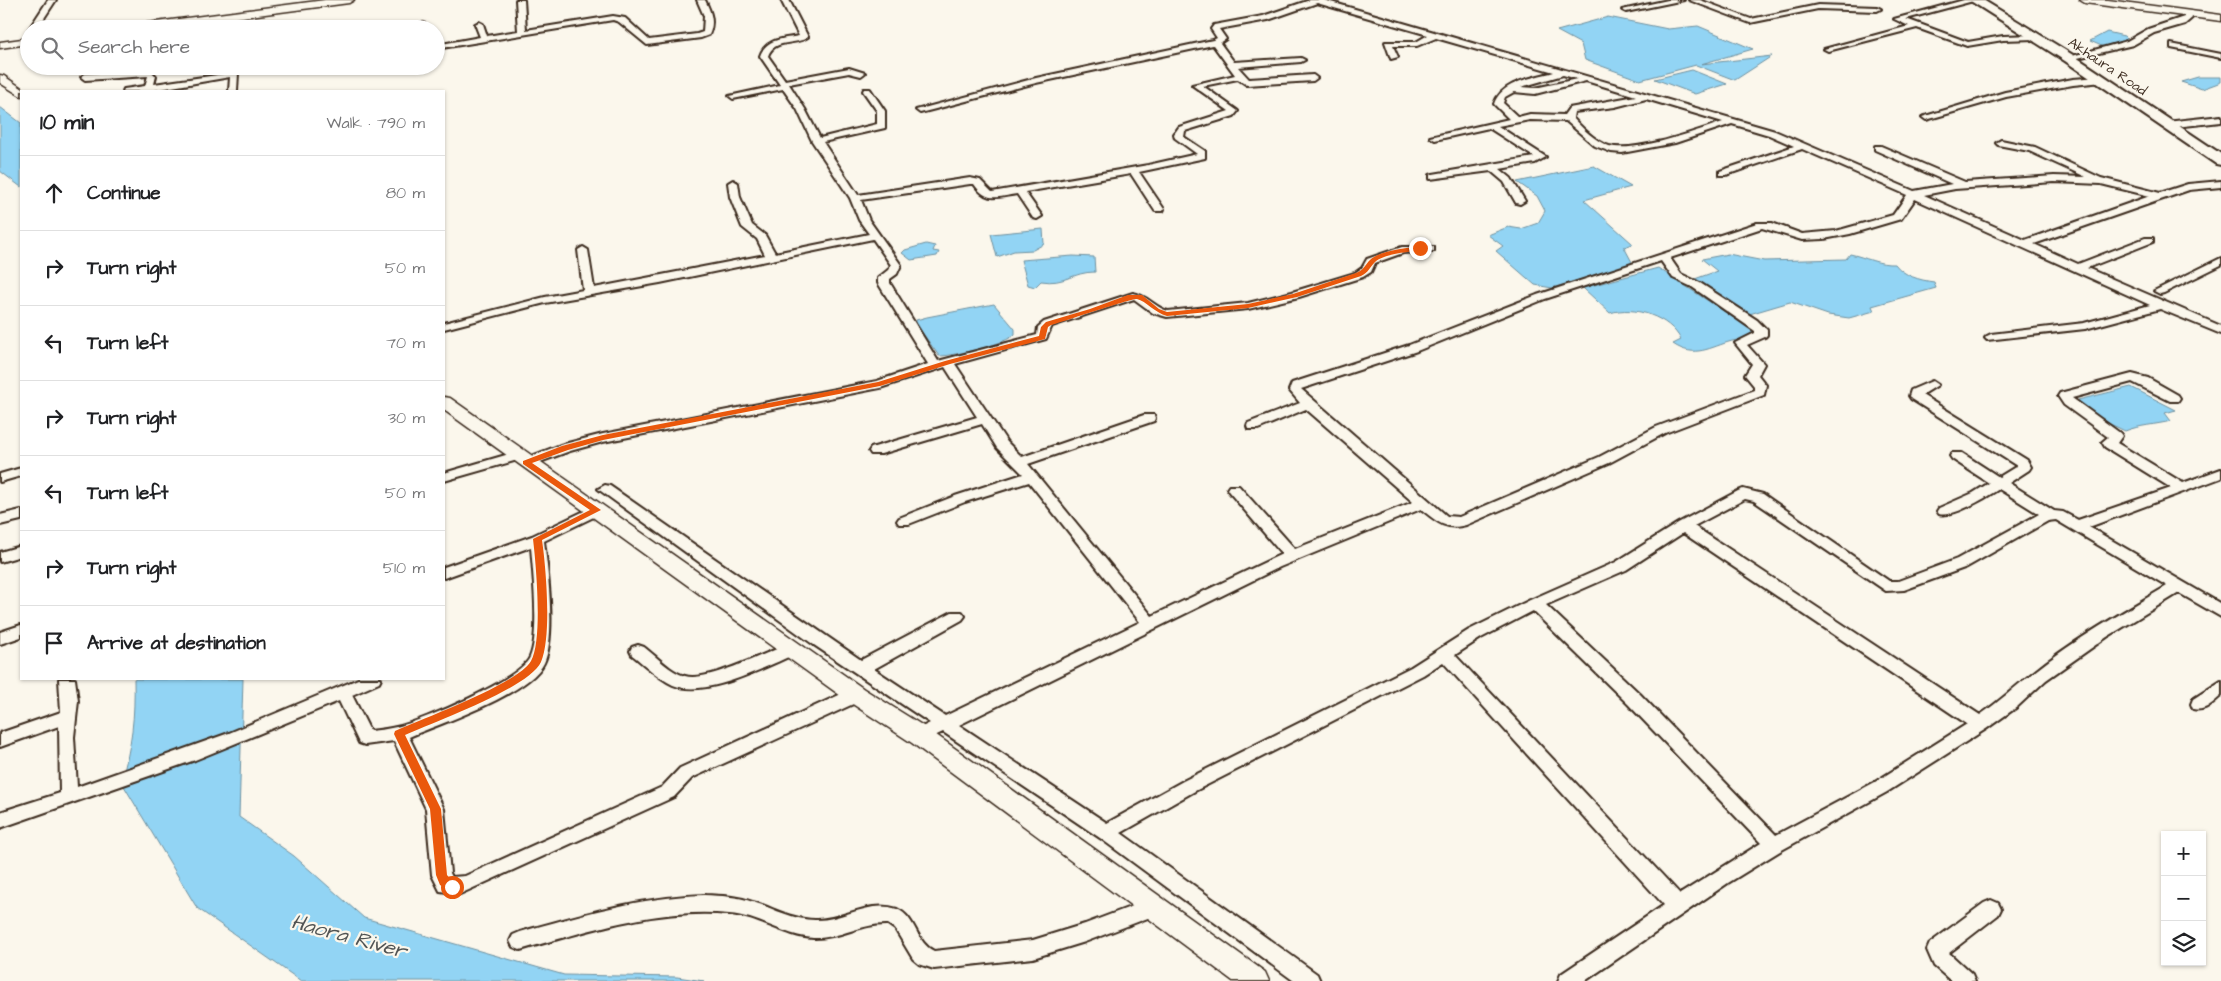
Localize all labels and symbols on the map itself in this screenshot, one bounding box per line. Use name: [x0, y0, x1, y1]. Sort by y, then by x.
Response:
street label: Akhaura Road: [2064, 33, 2151, 101]
route end: [1409, 237, 1432, 260]
route start: [441, 876, 464, 899]
water label: Haora River: [288, 907, 412, 966]

